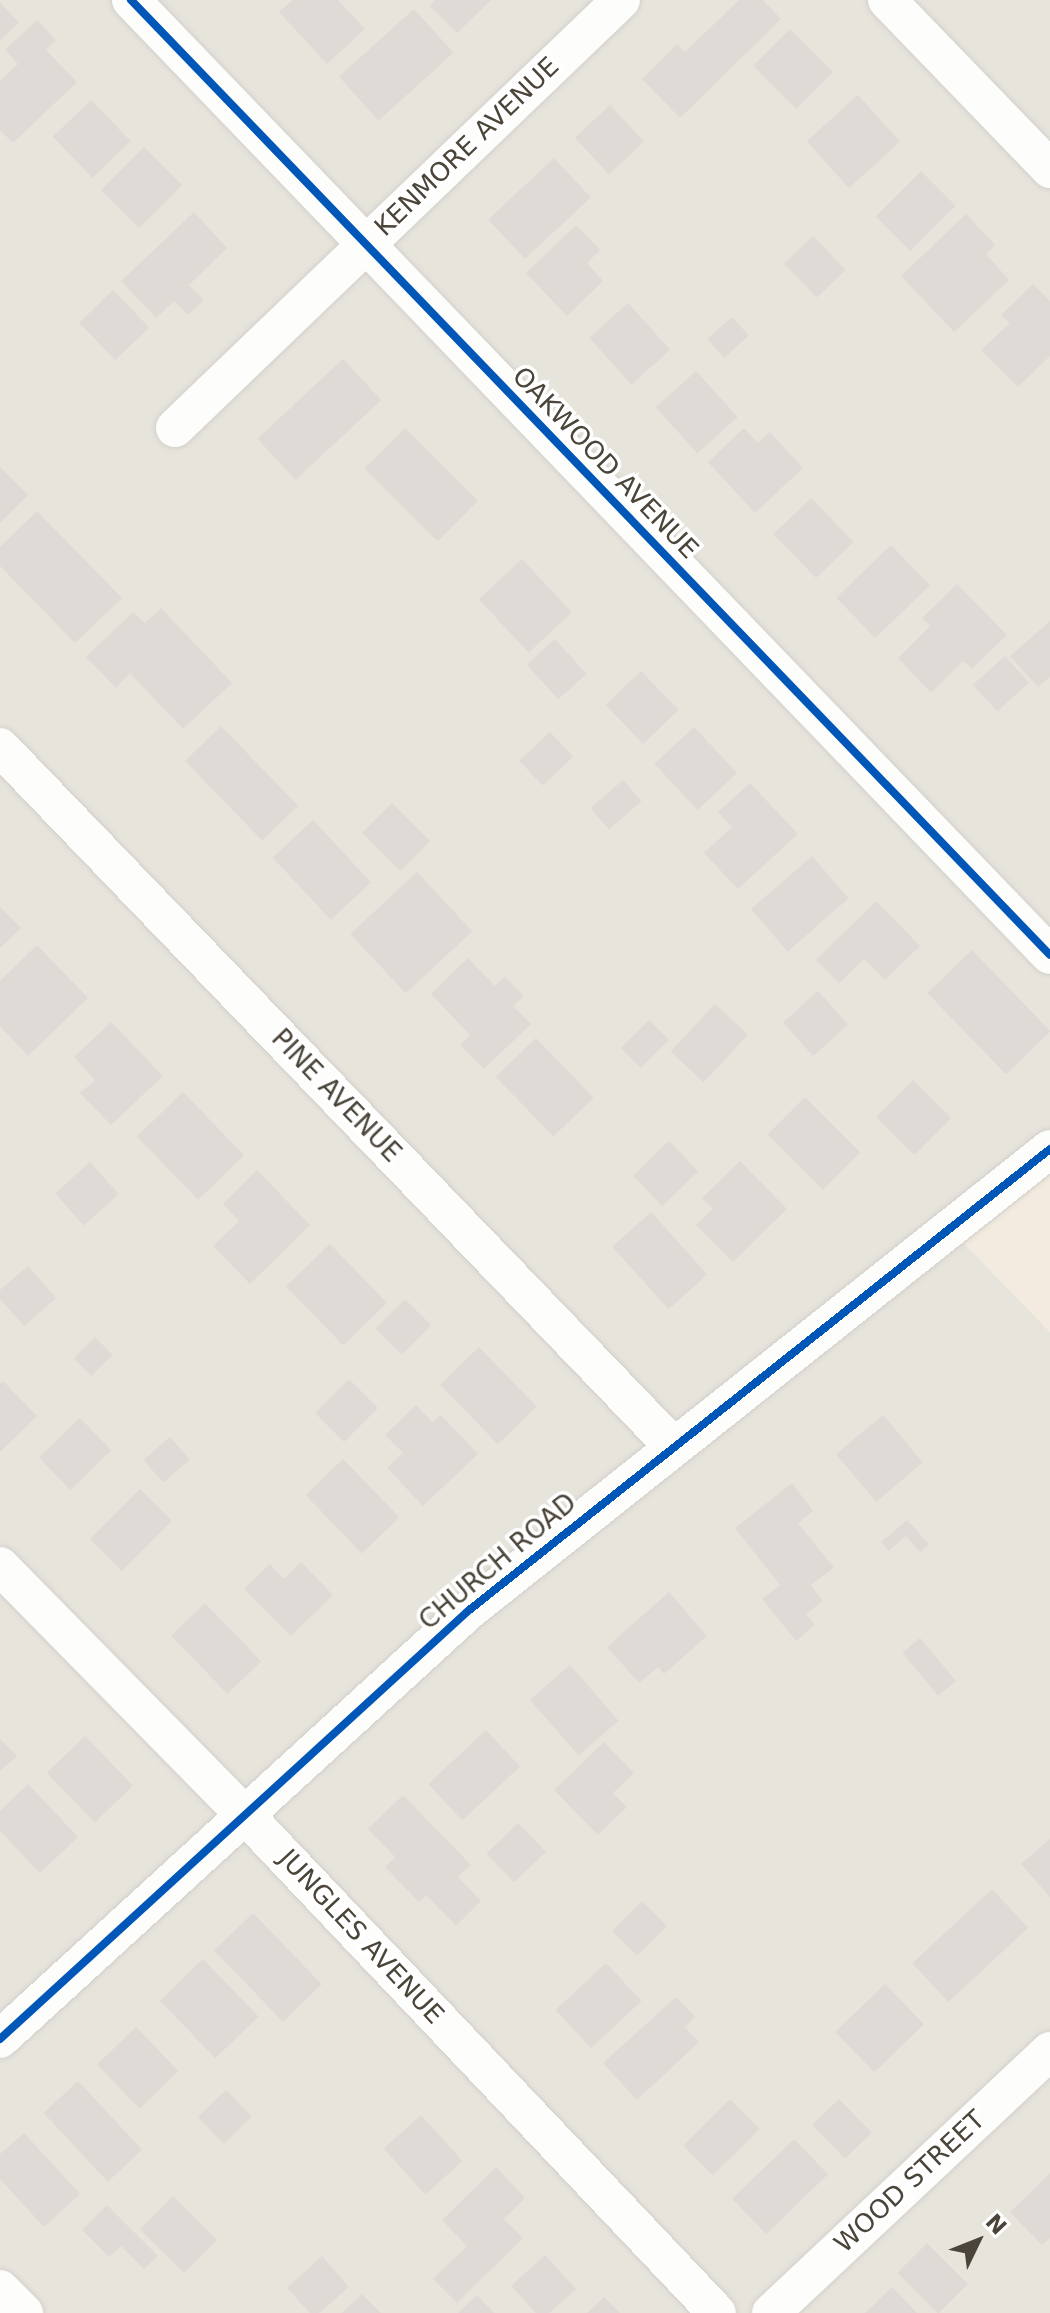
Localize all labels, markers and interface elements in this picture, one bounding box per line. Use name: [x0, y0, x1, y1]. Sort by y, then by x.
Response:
street label: KENMORE AVENUE: [368, 51, 566, 243]
street label: OAKWOOD AVENUE: [506, 361, 704, 565]
street label: PINE AVENUE: [265, 1023, 407, 1169]
street label: CHURCH ROAD: [413, 1487, 583, 1637]
street label: JUNGLES AVENUE: [272, 1843, 450, 2031]
street label: WOOD STREET: [828, 2104, 992, 2260]
north arrow: [938, 2201, 1018, 2281]
text: N: [980, 2209, 1011, 2240]

